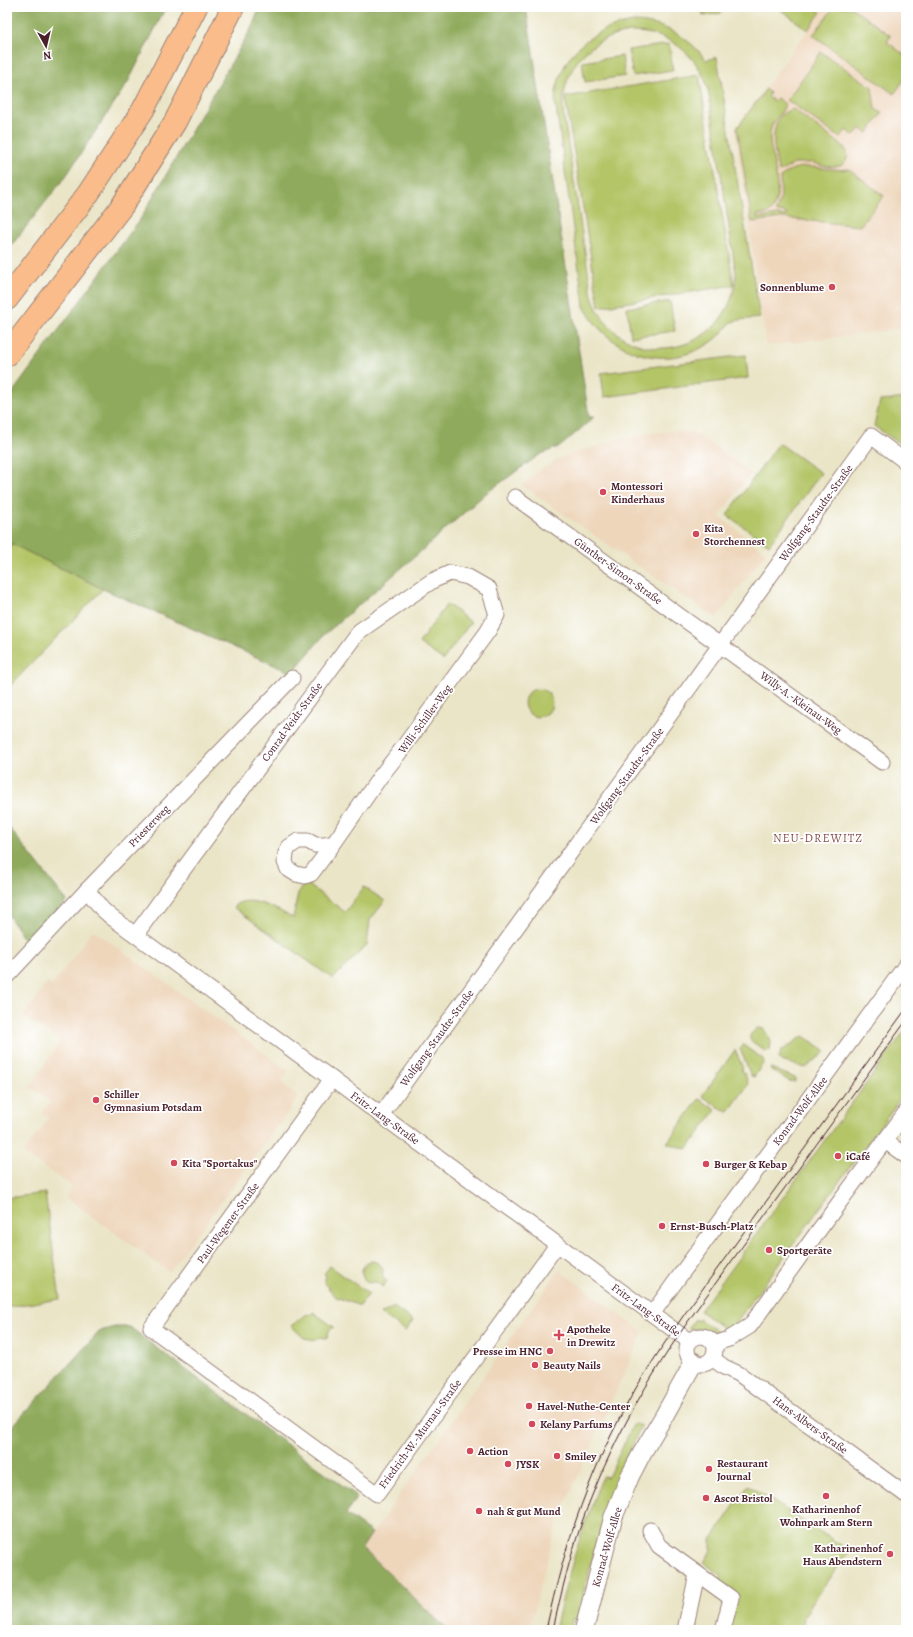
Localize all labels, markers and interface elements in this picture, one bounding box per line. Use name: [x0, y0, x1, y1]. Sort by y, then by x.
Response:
north arrow: [26, 26, 66, 66]
text: N: [42, 47, 52, 63]
place label: Sonnenblume: [760, 280, 824, 295]
marker: Sonnenblume: [827, 282, 837, 292]
street label: Wolfgang-Staudte-Straße: [775, 461, 856, 565]
place label: Montessori Kinderhaus: [611, 479, 665, 507]
marker: Montessori Kinderhaus: [598, 487, 608, 497]
place label: Kita Storchennest: [704, 521, 765, 549]
marker: Kita Storchennest: [691, 529, 701, 539]
street label: Günther-Simon-Straße: [571, 534, 665, 608]
street label: Willy-A.-Kleinau-Weg: [756, 668, 845, 738]
street label: Conrad-Veidt-Straße: [258, 679, 326, 765]
street label: Willi-Schiller-Weg: [394, 681, 455, 757]
street label: Wolfgang-Staudte-Straße: [586, 724, 667, 828]
street label: Priesterweg: [125, 801, 173, 850]
district label: NEU-DREWITZ: [773, 830, 863, 846]
street label: Wolfgang-Staudte-Straße: [396, 986, 477, 1090]
street label: Konrad-Wolf-Allee: [769, 1073, 831, 1149]
place label: Schiller Gymnasium Potsdam: [104, 1087, 202, 1115]
street label: Fritz-Lang-Straße: [347, 1088, 423, 1148]
marker: Schiller Gymnasium Potsdam: [91, 1095, 101, 1105]
place label: iCafé: [846, 1149, 870, 1164]
marker: iCafé: [833, 1151, 843, 1161]
place label: Kita "Sportakus": [182, 1156, 258, 1171]
place label: Burger & Kebap: [714, 1157, 787, 1172]
marker: Kita "Sportakus": [169, 1158, 179, 1168]
marker: Burger & Kebap: [701, 1159, 711, 1169]
street label: Paul-Wegener-Straße: [193, 1179, 263, 1267]
place label: Ernst-Busch-Platz: [670, 1219, 754, 1234]
marker: Ernst-Busch-Platz: [657, 1221, 667, 1231]
place label: Sportgeräte: [777, 1243, 832, 1258]
marker: Sportgeräte: [764, 1245, 774, 1255]
street label: Fritz-Lang-Straße: [608, 1280, 684, 1340]
place label: Apotheke in Drewitz: [566, 1322, 615, 1350]
marker: Apotheke in Drewitz: [554, 1330, 564, 1340]
place label: Presse im HNC: [473, 1344, 542, 1359]
marker: Presse im HNC: [545, 1346, 555, 1356]
place label: Beauty Nails: [543, 1358, 601, 1373]
marker: Beauty Nails: [530, 1360, 540, 1370]
street label: Friedrich-W.-Murnau-Straße: [375, 1376, 465, 1492]
street label: Hans-Albers-Straße: [769, 1393, 851, 1457]
place label: Havel-Nuthe-Center: [537, 1399, 631, 1414]
marker: Havel-Nuthe-Center: [524, 1401, 534, 1411]
place label: Kelany Parfums: [540, 1417, 613, 1432]
marker: Kelany Parfums: [527, 1419, 537, 1429]
place label: Action: [477, 1444, 508, 1459]
marker: Action: [465, 1446, 475, 1456]
place label: Smiley: [565, 1449, 597, 1464]
marker: Smiley: [552, 1451, 562, 1461]
place label: Restaurant Journal: [717, 1456, 768, 1484]
place label: JYSK: [516, 1457, 540, 1472]
marker: JYSK: [503, 1459, 513, 1469]
marker: Restaurant Journal: [704, 1464, 714, 1474]
place label: Ascot Bristol: [713, 1491, 773, 1506]
marker: Katharinenhof Wohnpark am Stern: [821, 1491, 831, 1501]
marker: Ascot Bristol: [701, 1493, 711, 1503]
place label: Katharinenhof Wohnpark am Stern: [779, 1502, 872, 1530]
place label: nah & gut Mund: [487, 1504, 561, 1519]
street label: Konrad-Wolf-Allee: [588, 1505, 626, 1589]
marker: nah & gut Mund: [474, 1506, 484, 1516]
place label: Katharinenhof Haus Abendstern: [803, 1541, 884, 1569]
marker: Katharinenhof Haus Abendstern: [885, 1549, 895, 1559]

